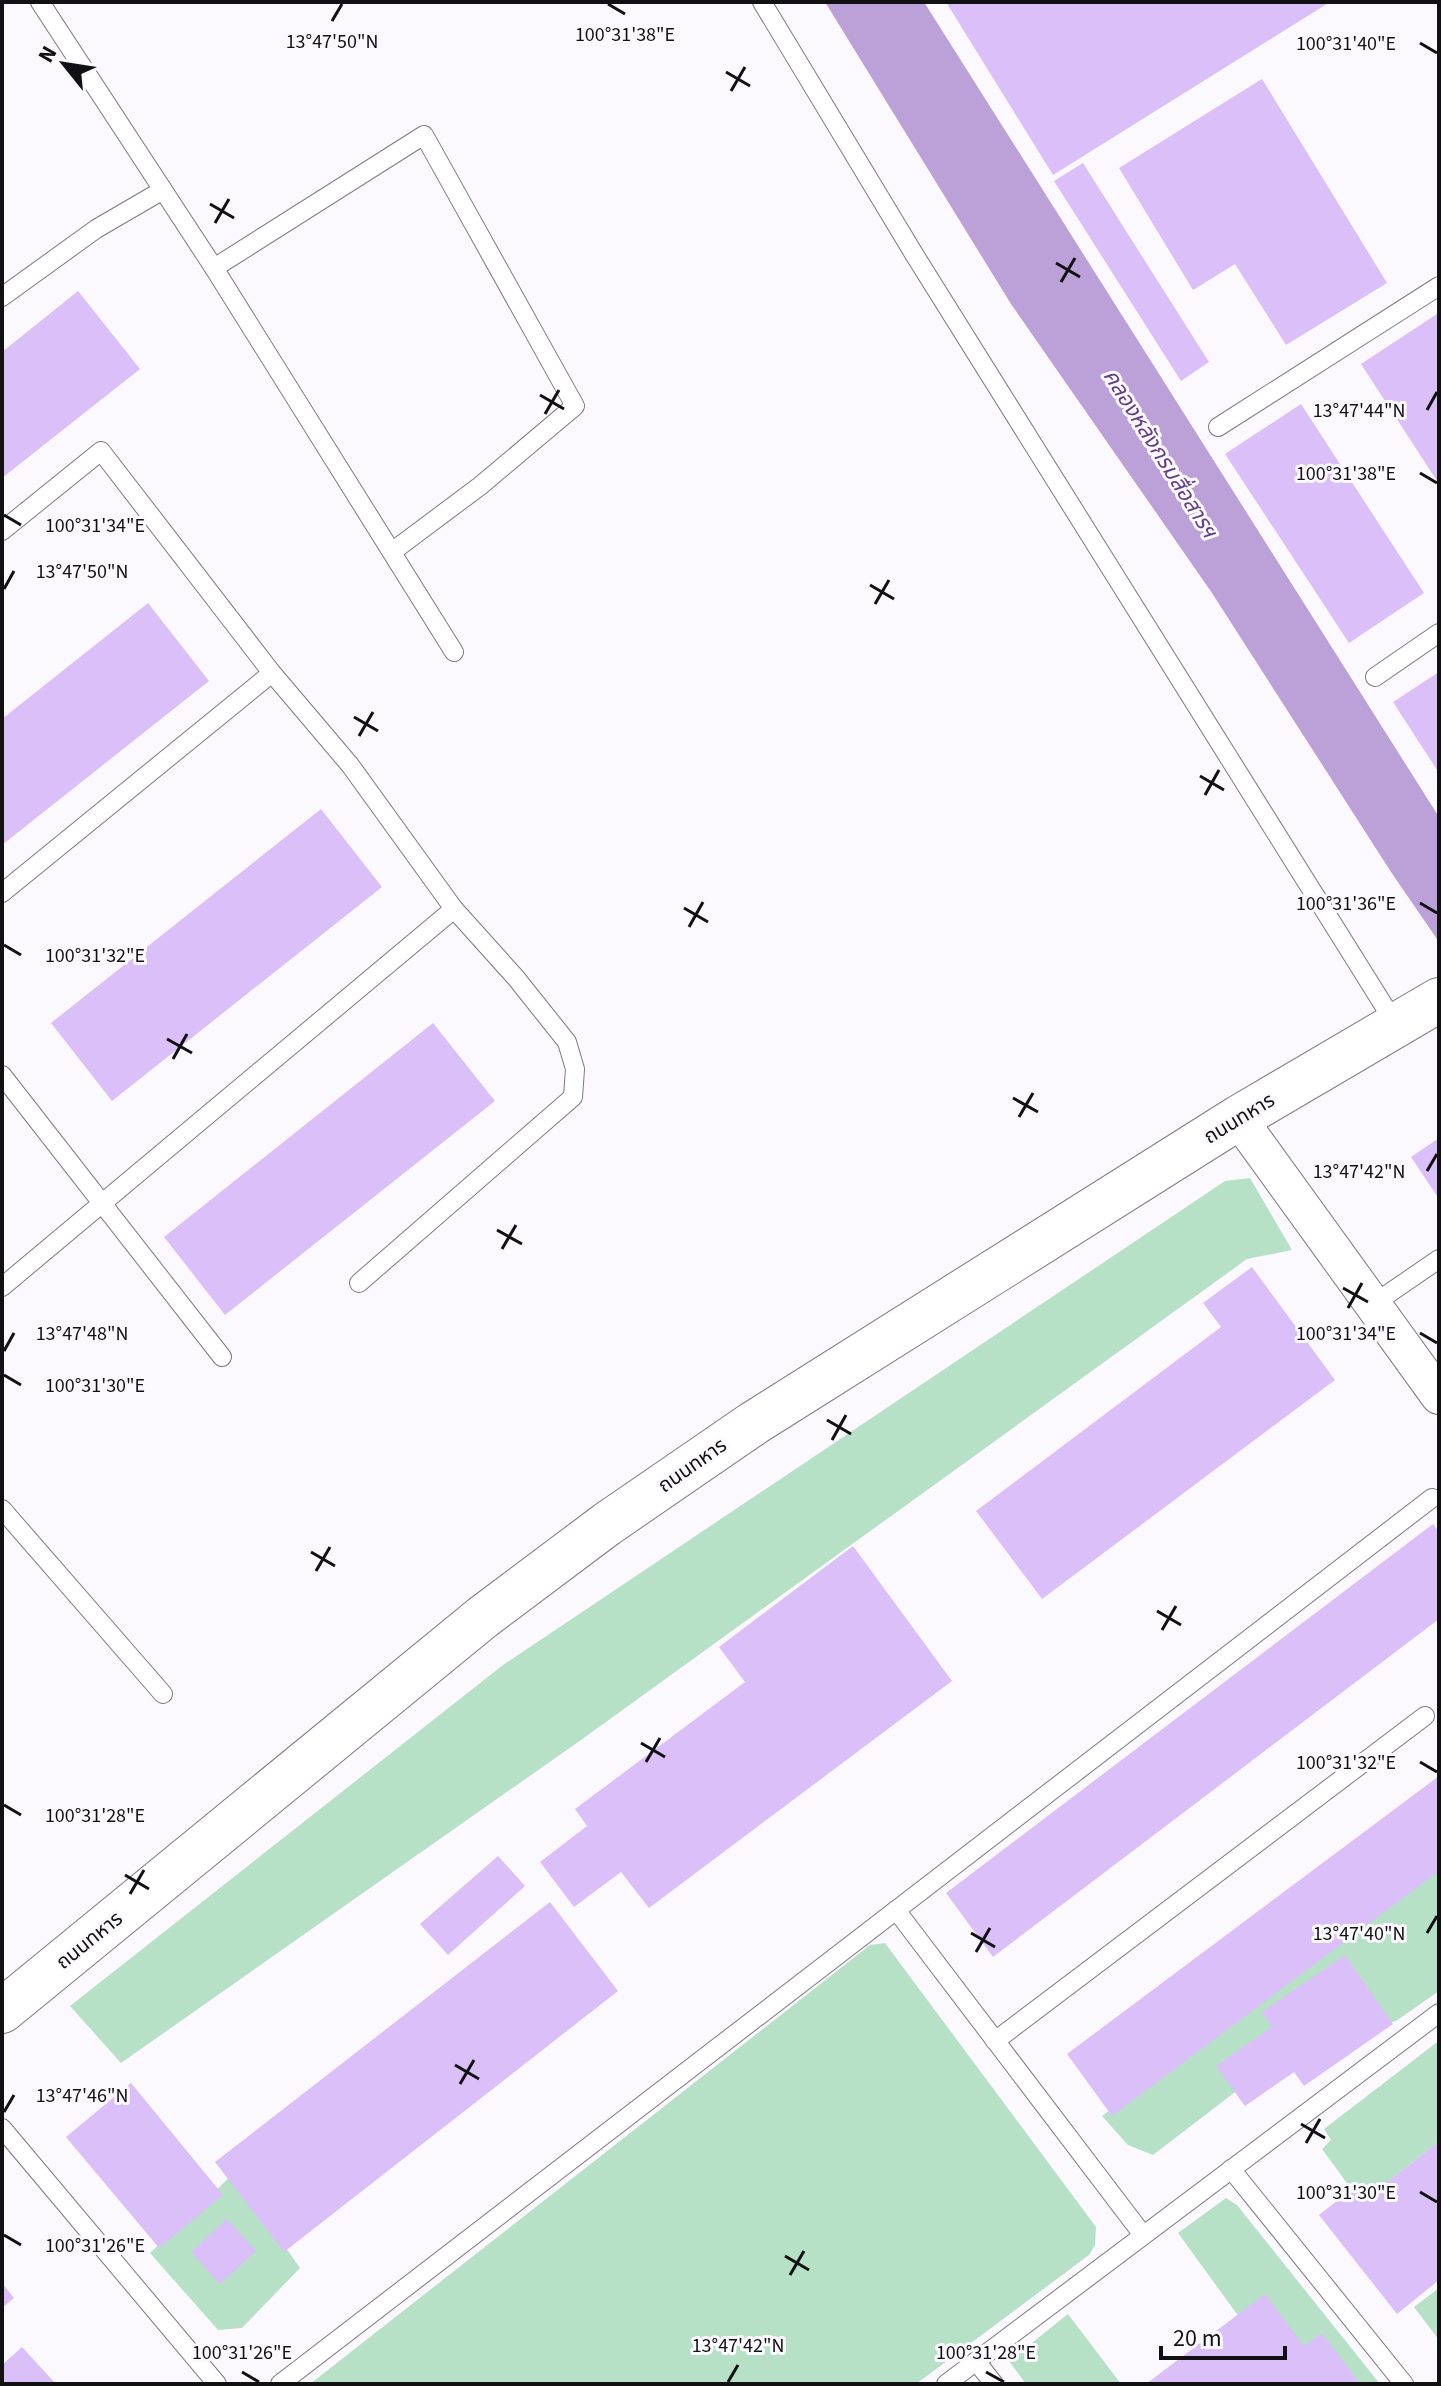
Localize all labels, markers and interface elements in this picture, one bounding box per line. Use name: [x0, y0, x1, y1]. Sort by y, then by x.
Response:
text: 100°31'38"E: [575, 21, 675, 49]
north arrow: [24, 24, 104, 104]
text: 13°47'50"N: [286, 28, 378, 56]
text: 100°31'40"E: [1296, 30, 1396, 58]
text: N: [30, 40, 65, 69]
water label: คลองหลังกรมสื่อสารฯ: [1095, 363, 1226, 546]
text: 13°47'44"N: [1313, 397, 1405, 425]
text: 100°31'38"E: [1296, 460, 1396, 488]
text: 100°31'34"E: [45, 512, 145, 540]
text: 13°47'50"N: [36, 558, 128, 586]
text: 100°31'36"E: [1296, 890, 1396, 918]
text: 100°31'32"E: [45, 942, 145, 970]
street label: ถนนทหาร: [1199, 1087, 1280, 1151]
text: 13°47'42"N: [1313, 1158, 1405, 1186]
text: 13°47'48"N: [36, 1320, 128, 1348]
text: 100°31'34"E: [1296, 1320, 1396, 1348]
text: 100°31'30"E: [45, 1372, 145, 1400]
street label: ถนนทหาร: [652, 1432, 733, 1500]
text: 100°31'32"E: [1296, 1749, 1396, 1777]
text: 100°31'28"E: [45, 1802, 145, 1830]
street label: ถนนทหาร: [50, 1905, 129, 1976]
text: 13°47'40"N: [1313, 1920, 1405, 1948]
text: 13°47'46"N: [36, 2082, 128, 2110]
text: 100°31'30"E: [1296, 2179, 1396, 2207]
text: 100°31'26"E: [45, 2232, 145, 2260]
scale bar: [1161, 2310, 1285, 2360]
text: 20 m: [1173, 2321, 1222, 2356]
text: 13°47'42"N: [692, 2332, 784, 2360]
text: 100°31'26"E: [192, 2339, 292, 2367]
text: 100°31'28"E: [936, 2339, 1036, 2367]

